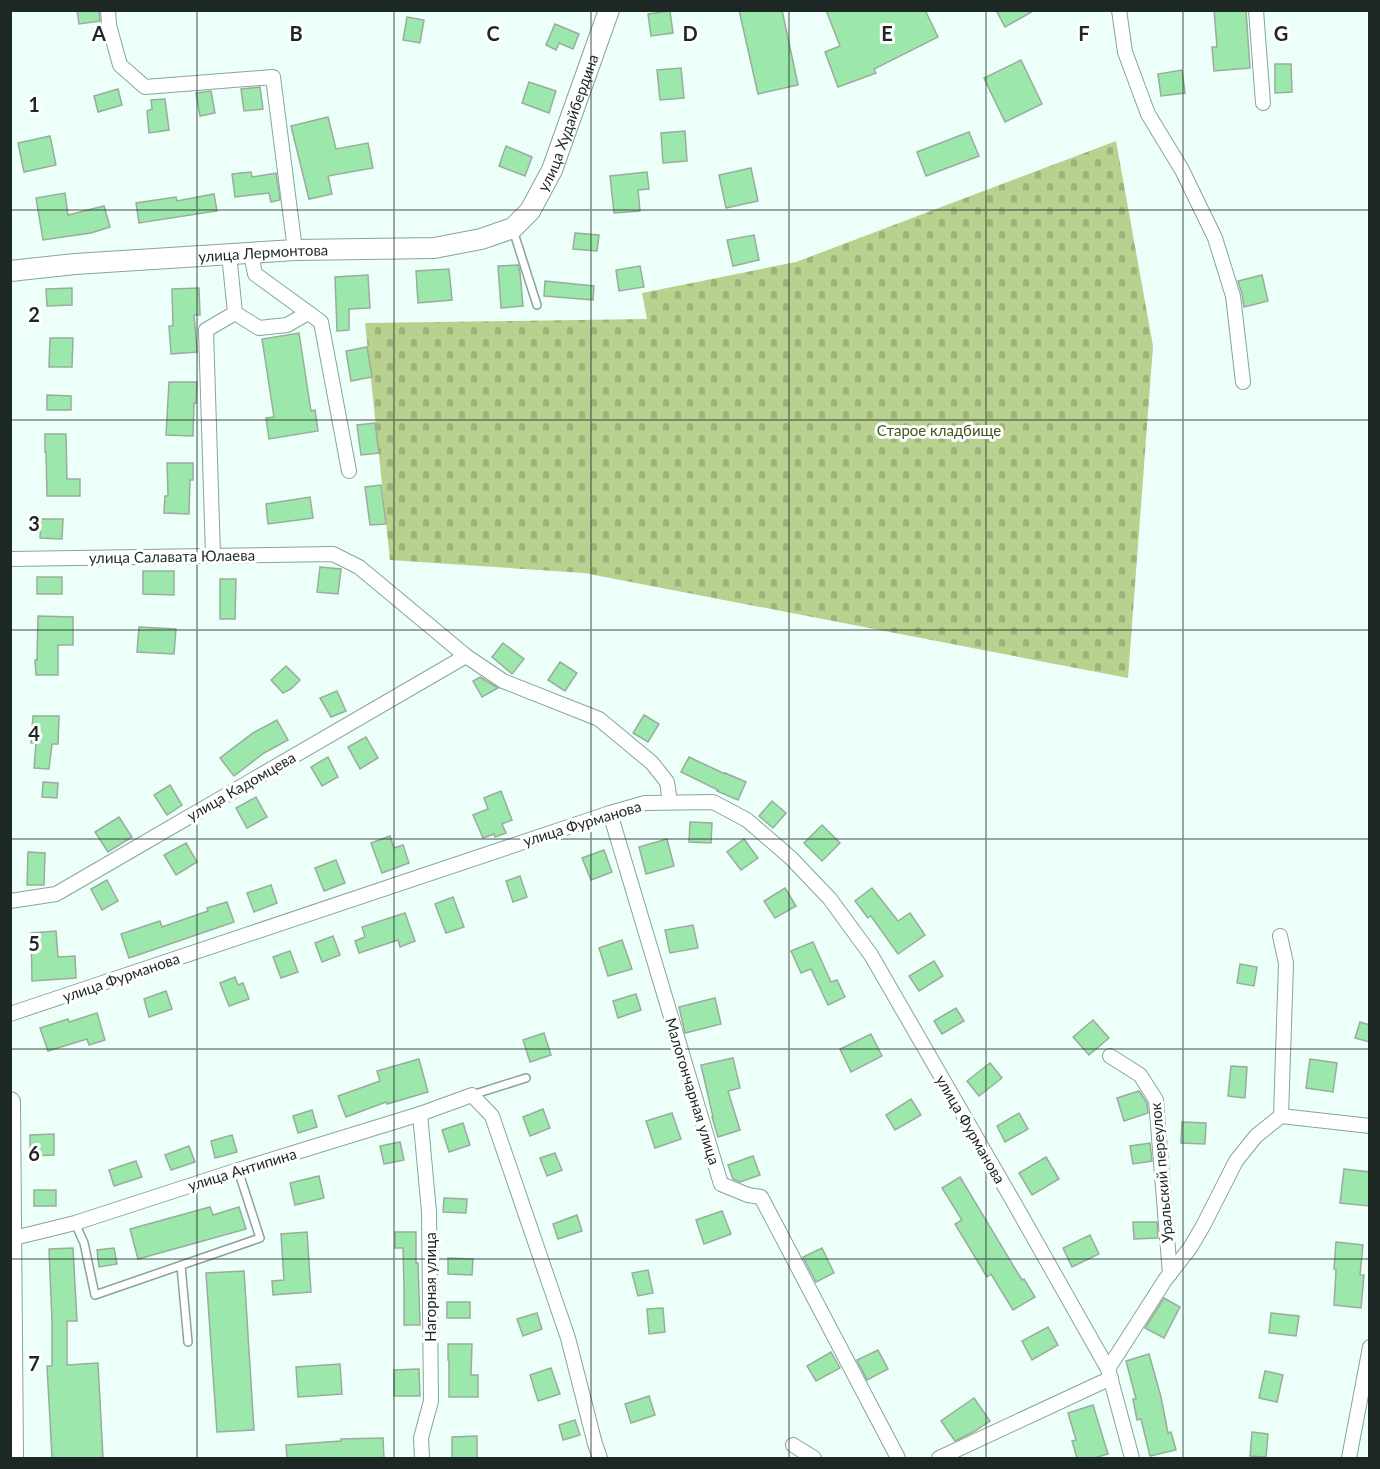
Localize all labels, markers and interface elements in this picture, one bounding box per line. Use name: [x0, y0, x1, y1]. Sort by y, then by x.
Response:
text: A: [91, 21, 106, 45]
text: B: [289, 21, 303, 45]
text: C: [486, 21, 500, 45]
text: D: [682, 21, 698, 45]
text: E: [881, 21, 893, 45]
text: F: [1078, 21, 1090, 45]
text: G: [1274, 21, 1288, 45]
street label: улица Худайбердина: [533, 52, 602, 194]
text: 1: [28, 92, 40, 116]
street label: улица Лермонтова: [198, 241, 328, 265]
text: 2: [28, 302, 40, 326]
park label: Старое кладбище: [877, 421, 1001, 439]
text: 3: [28, 511, 40, 535]
street label: улица Салавата Юлаева: [89, 546, 255, 566]
text: 4: [28, 721, 40, 745]
street label: улица Кадомцева: [184, 748, 298, 824]
street label: улица Фурманова: [521, 796, 643, 850]
text: 5: [28, 931, 40, 955]
street label: улица Фурманова: [60, 949, 182, 1005]
street label: Малогончарная улица: [662, 1015, 724, 1167]
street label: улица Фурманова: [933, 1071, 1009, 1187]
street label: Уральский переулок: [1146, 1102, 1176, 1244]
text: 6: [28, 1141, 40, 1165]
street label: улица Антипина: [186, 1144, 298, 1194]
street label: Нагорная улица: [421, 1232, 439, 1342]
text: 7: [28, 1351, 40, 1375]

